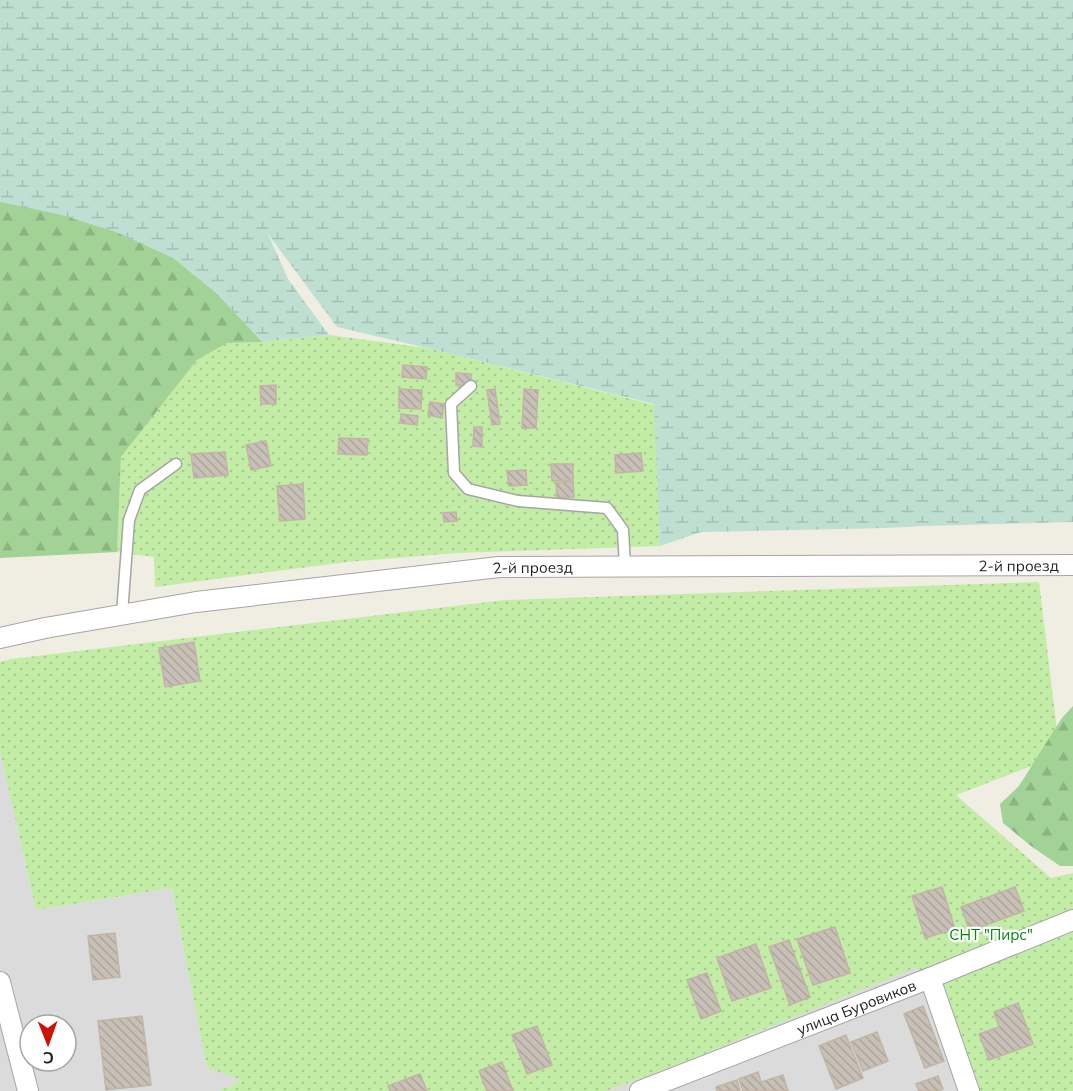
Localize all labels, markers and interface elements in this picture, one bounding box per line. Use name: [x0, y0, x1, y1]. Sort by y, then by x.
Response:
street label: 2-й проезд: [978, 556, 1059, 575]
street label: 2-й проезд: [491, 557, 573, 577]
park label: СНТ "Пирс": [949, 925, 1033, 944]
street label: улица Буровиков: [794, 975, 918, 1039]
north arrow: [18, 1013, 78, 1073]
text: С: [43, 1048, 54, 1068]

